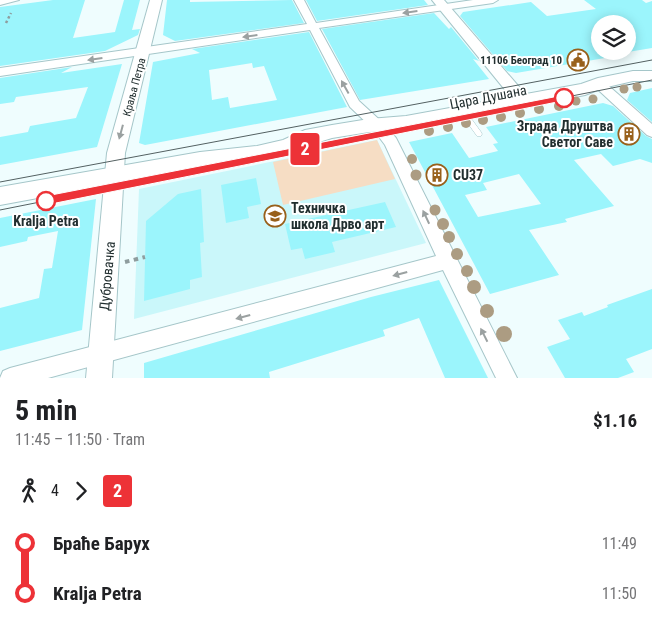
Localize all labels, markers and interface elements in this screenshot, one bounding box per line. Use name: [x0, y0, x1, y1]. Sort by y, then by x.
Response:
one-way arrow: [402, 9, 418, 17]
map controls: [591, 15, 636, 60]
button: layers: [591, 15, 636, 60]
one-way arrow: [241, 32, 257, 40]
public building icon: 11106 Београд 10: [566, 48, 590, 72]
place label: 11106 Београд 10: [480, 54, 562, 67]
one-way arrow: [87, 55, 103, 63]
street label: Краља Петра: [120, 57, 149, 118]
one-way arrow: [341, 79, 349, 94]
street label: Цара Душана: [448, 82, 528, 112]
unlabelled marker: [554, 88, 574, 108]
place label: Зграда Друштва Светог Саве: [517, 118, 613, 150]
building icon: Зграда Друштва Светог Саве: [617, 122, 641, 146]
one-way arrow: [117, 124, 125, 139]
line badge: 2: [289, 133, 321, 165]
text: 2: [300, 138, 310, 159]
building icon: CU37: [425, 163, 449, 187]
place label: CU37: [453, 167, 483, 183]
marker: Kralja Petra: [36, 191, 56, 211]
place label: Техничка школа Дрво арт: [291, 200, 385, 232]
school or university icon: Техничка школа Дрво арт: [263, 204, 287, 228]
one-way arrow: [422, 210, 430, 224]
place label: Kralja Petra: [13, 213, 79, 229]
street label: Дубровачка: [96, 241, 118, 311]
one-way arrow: [392, 270, 407, 278]
one-way arrow: [235, 313, 250, 321]
one-way arrow: [480, 327, 488, 342]
text: 5 min: [15, 394, 77, 427]
text: $1.16: [593, 409, 637, 432]
text: 11:45 – 11:50 · Tram: [15, 430, 145, 449]
icon: walk: [15, 477, 43, 505]
icon: forward: [67, 477, 95, 505]
text: 2: [113, 480, 122, 501]
text: 4: [51, 481, 59, 500]
text: Браће Барух: [53, 532, 150, 555]
text: 11:49: [602, 534, 637, 553]
text: Kralja Petra: [53, 582, 142, 605]
text: 11:50: [602, 584, 637, 603]

